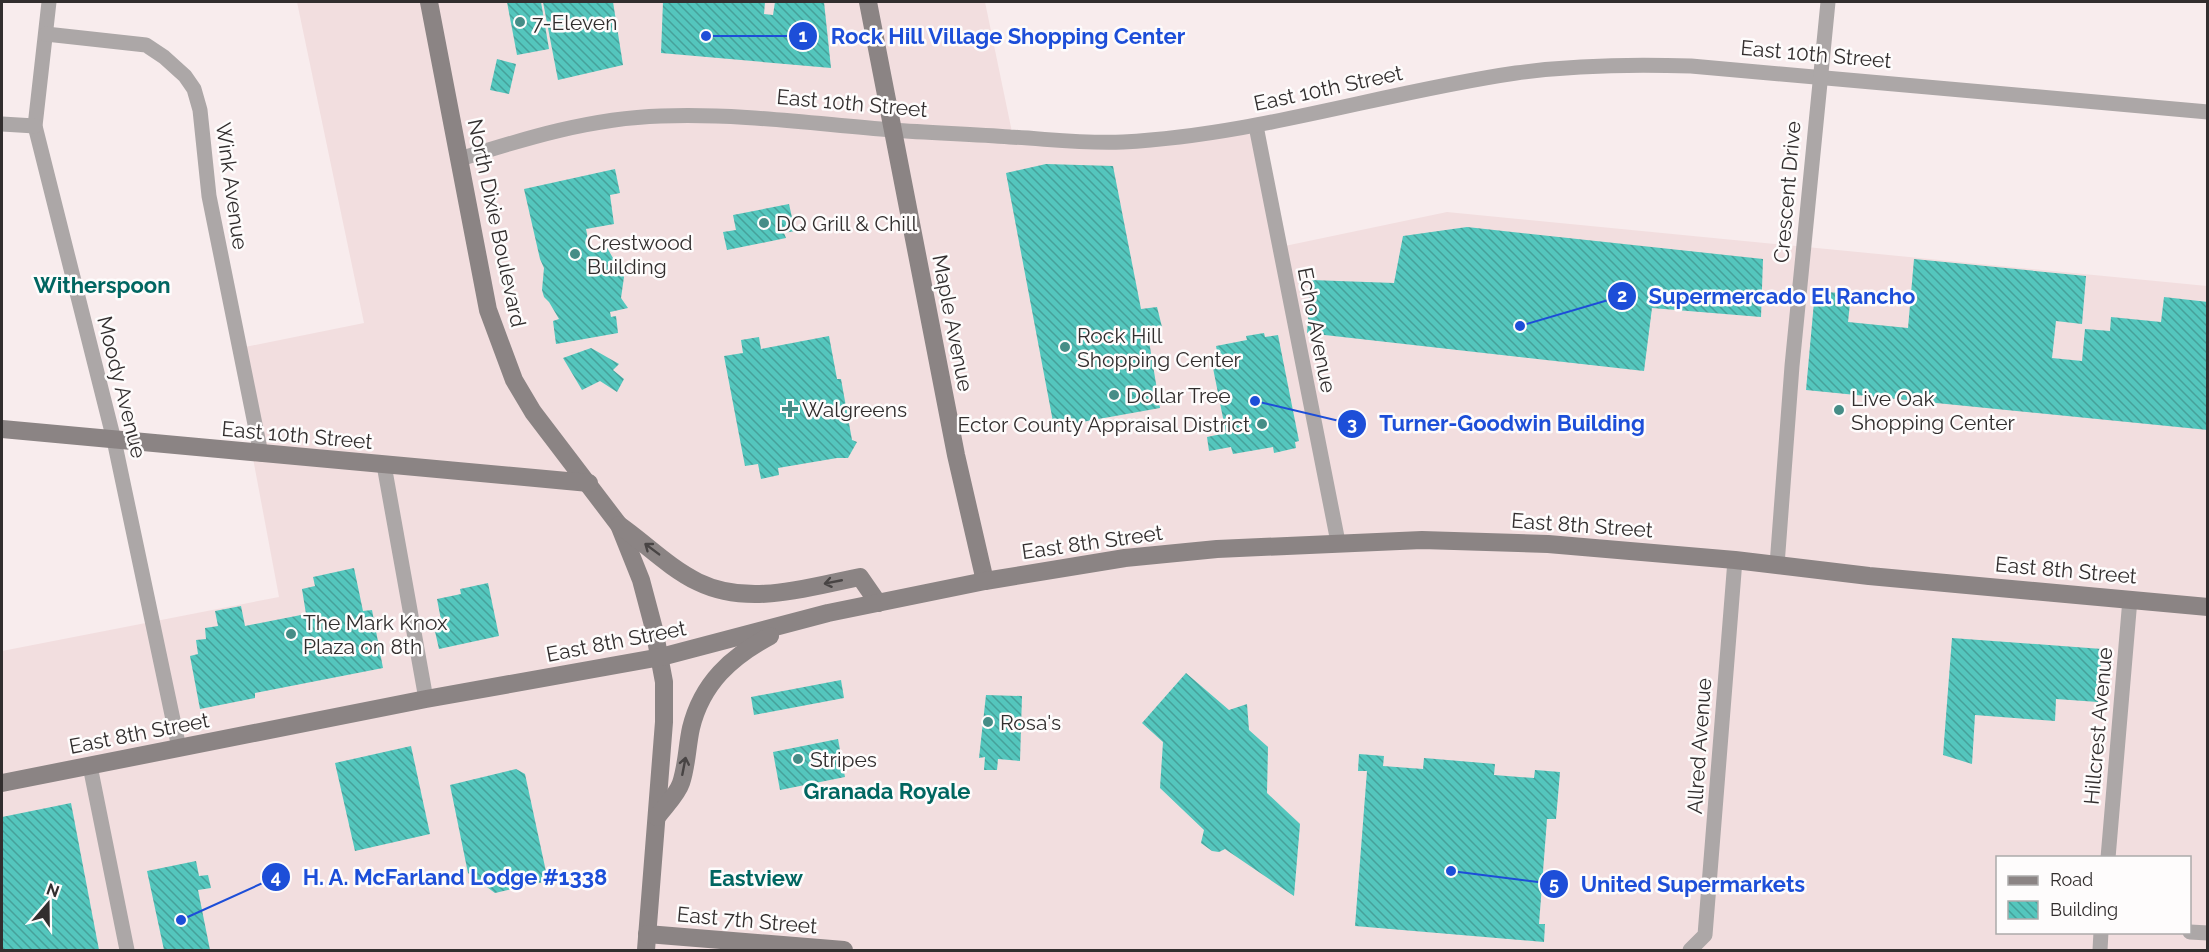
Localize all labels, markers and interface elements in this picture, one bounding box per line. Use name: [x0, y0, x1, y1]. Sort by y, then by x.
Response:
place label: 7-Eleven: [532, 10, 617, 35]
marker: 7-Eleven: [513, 15, 527, 29]
callout: Rock Hill Village Shopping Center: [788, 16, 1198, 56]
text: Rock Hill Village Shopping Center: [831, 23, 1186, 49]
text: 1: [799, 25, 808, 46]
street label: East 10th Street: [1739, 35, 1893, 73]
street label: East 10th Street: [1251, 60, 1405, 116]
street label: East 10th Street: [775, 84, 929, 122]
street label: North Dixie Boulevard: [463, 117, 531, 329]
street label: Crescent Drive: [1768, 120, 1806, 264]
street label: Wink Avenue: [211, 121, 253, 251]
place label: DQ Grill & Chill: [776, 211, 918, 236]
marker: DQ Grill & Chill: [757, 216, 771, 230]
place label: Crestwood Building: [587, 230, 693, 279]
marker: Crestwood Building: [568, 247, 582, 261]
street label: Maple Avenue: [927, 252, 979, 394]
street label: Echo Avenue: [1293, 265, 1341, 395]
district label: Witherspoon: [34, 272, 170, 298]
callout: Supermercado El Rancho: [1607, 276, 1928, 316]
text: Supermercado El Rancho: [1649, 283, 1915, 309]
text: 2: [1617, 285, 1627, 306]
street label: Moody Avenue: [92, 313, 152, 461]
place label: Rock Hill Shopping Center: [1077, 323, 1242, 372]
marker: Rock Hill Shopping Center: [1058, 340, 1072, 354]
place label: Dollar Tree: [1126, 383, 1231, 408]
place label: Live Oak Shopping Center: [1851, 386, 2016, 435]
marker: Dollar Tree: [1107, 388, 1121, 402]
place label: Walgreens: [802, 397, 907, 422]
marker: Walgreens: [783, 402, 797, 416]
marker: Live Oak Shopping Center: [1832, 403, 1846, 417]
callout: Turner-Goodwin Building: [1337, 404, 1657, 444]
text: Turner-Goodwin Building: [1379, 410, 1645, 436]
place label: Ector County Appraisal District: [958, 412, 1250, 437]
text: 3: [1347, 413, 1357, 434]
street label: East 10th Street: [220, 416, 374, 454]
marker: Ector County Appraisal District: [1255, 417, 1269, 431]
street label: East 8th Street: [1510, 508, 1654, 542]
street label: East 8th Street: [1020, 520, 1164, 564]
one-way arrow: [644, 543, 660, 556]
street label: East 8th Street: [1994, 551, 2138, 589]
one-way arrow: [824, 577, 844, 588]
place label: The Mark Knox Plaza on 8th: [303, 610, 448, 659]
street label: East 8th Street: [544, 615, 688, 667]
marker: The Mark Knox Plaza on 8th: [284, 627, 298, 641]
street label: Hillcrest Avenue: [2079, 646, 2117, 806]
street label: Allred Avenue: [1682, 677, 1716, 815]
street label: East 8th Street: [67, 707, 211, 759]
place label: Rosa's: [1000, 710, 1061, 735]
marker: Rosa's: [981, 715, 995, 729]
place label: Stripes: [810, 747, 877, 772]
marker: Stripes: [791, 752, 805, 766]
one-way arrow: [679, 757, 690, 777]
district label: Granada Royale: [804, 778, 970, 804]
legend: [1996, 856, 2191, 934]
callout: H. A. McFarland Lodge #1338: [261, 857, 620, 897]
text: H. A. McFarland Lodge #1338: [303, 864, 607, 890]
callout: United Supermarkets: [1539, 864, 1818, 904]
district label: Eastview: [709, 865, 804, 891]
text: 4: [271, 866, 281, 887]
text: Road: [2050, 869, 2093, 890]
text: United Supermarkets: [1581, 871, 1805, 897]
text: 5: [1549, 873, 1559, 894]
north arrow: [18, 874, 78, 934]
text: N: [44, 879, 62, 901]
text: Building: [2050, 899, 2118, 920]
street label: East 7th Street: [676, 901, 818, 939]

